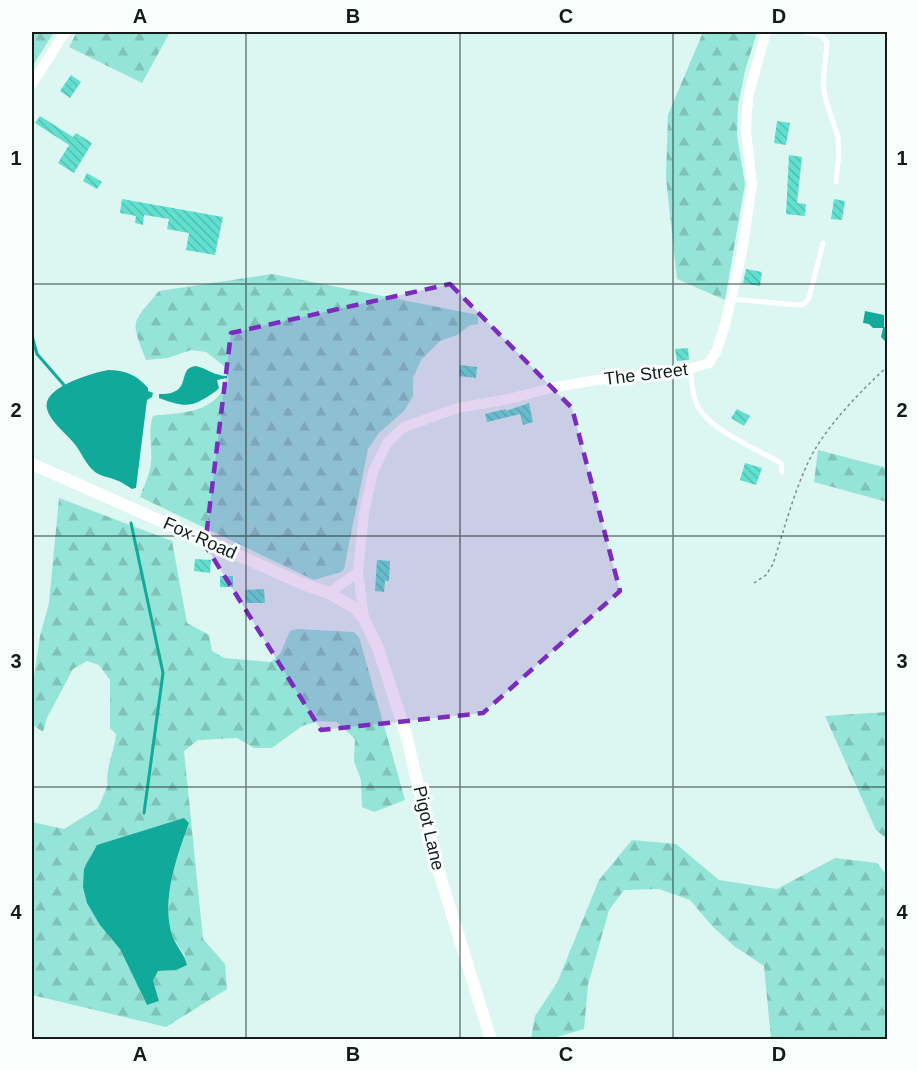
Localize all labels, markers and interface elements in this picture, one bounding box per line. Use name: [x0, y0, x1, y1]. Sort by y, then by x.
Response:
text: A: [133, 5, 147, 27]
text: B: [346, 5, 360, 27]
text: C: [559, 5, 573, 27]
text: D: [772, 5, 786, 27]
text: 1: [10, 147, 22, 169]
text: 1: [896, 147, 908, 169]
street label: The Street: [603, 359, 689, 389]
text: 2: [10, 399, 22, 421]
text: 2: [896, 399, 908, 421]
street label: Fox Road: [160, 513, 240, 563]
text: 3: [10, 650, 22, 672]
text: 3: [896, 650, 908, 672]
street label: Pigot Lane: [410, 784, 448, 872]
text: 4: [10, 901, 22, 923]
text: 4: [896, 901, 908, 923]
text: A: [133, 1043, 147, 1065]
text: B: [346, 1043, 360, 1065]
text: C: [559, 1043, 573, 1065]
text: D: [772, 1043, 786, 1065]

